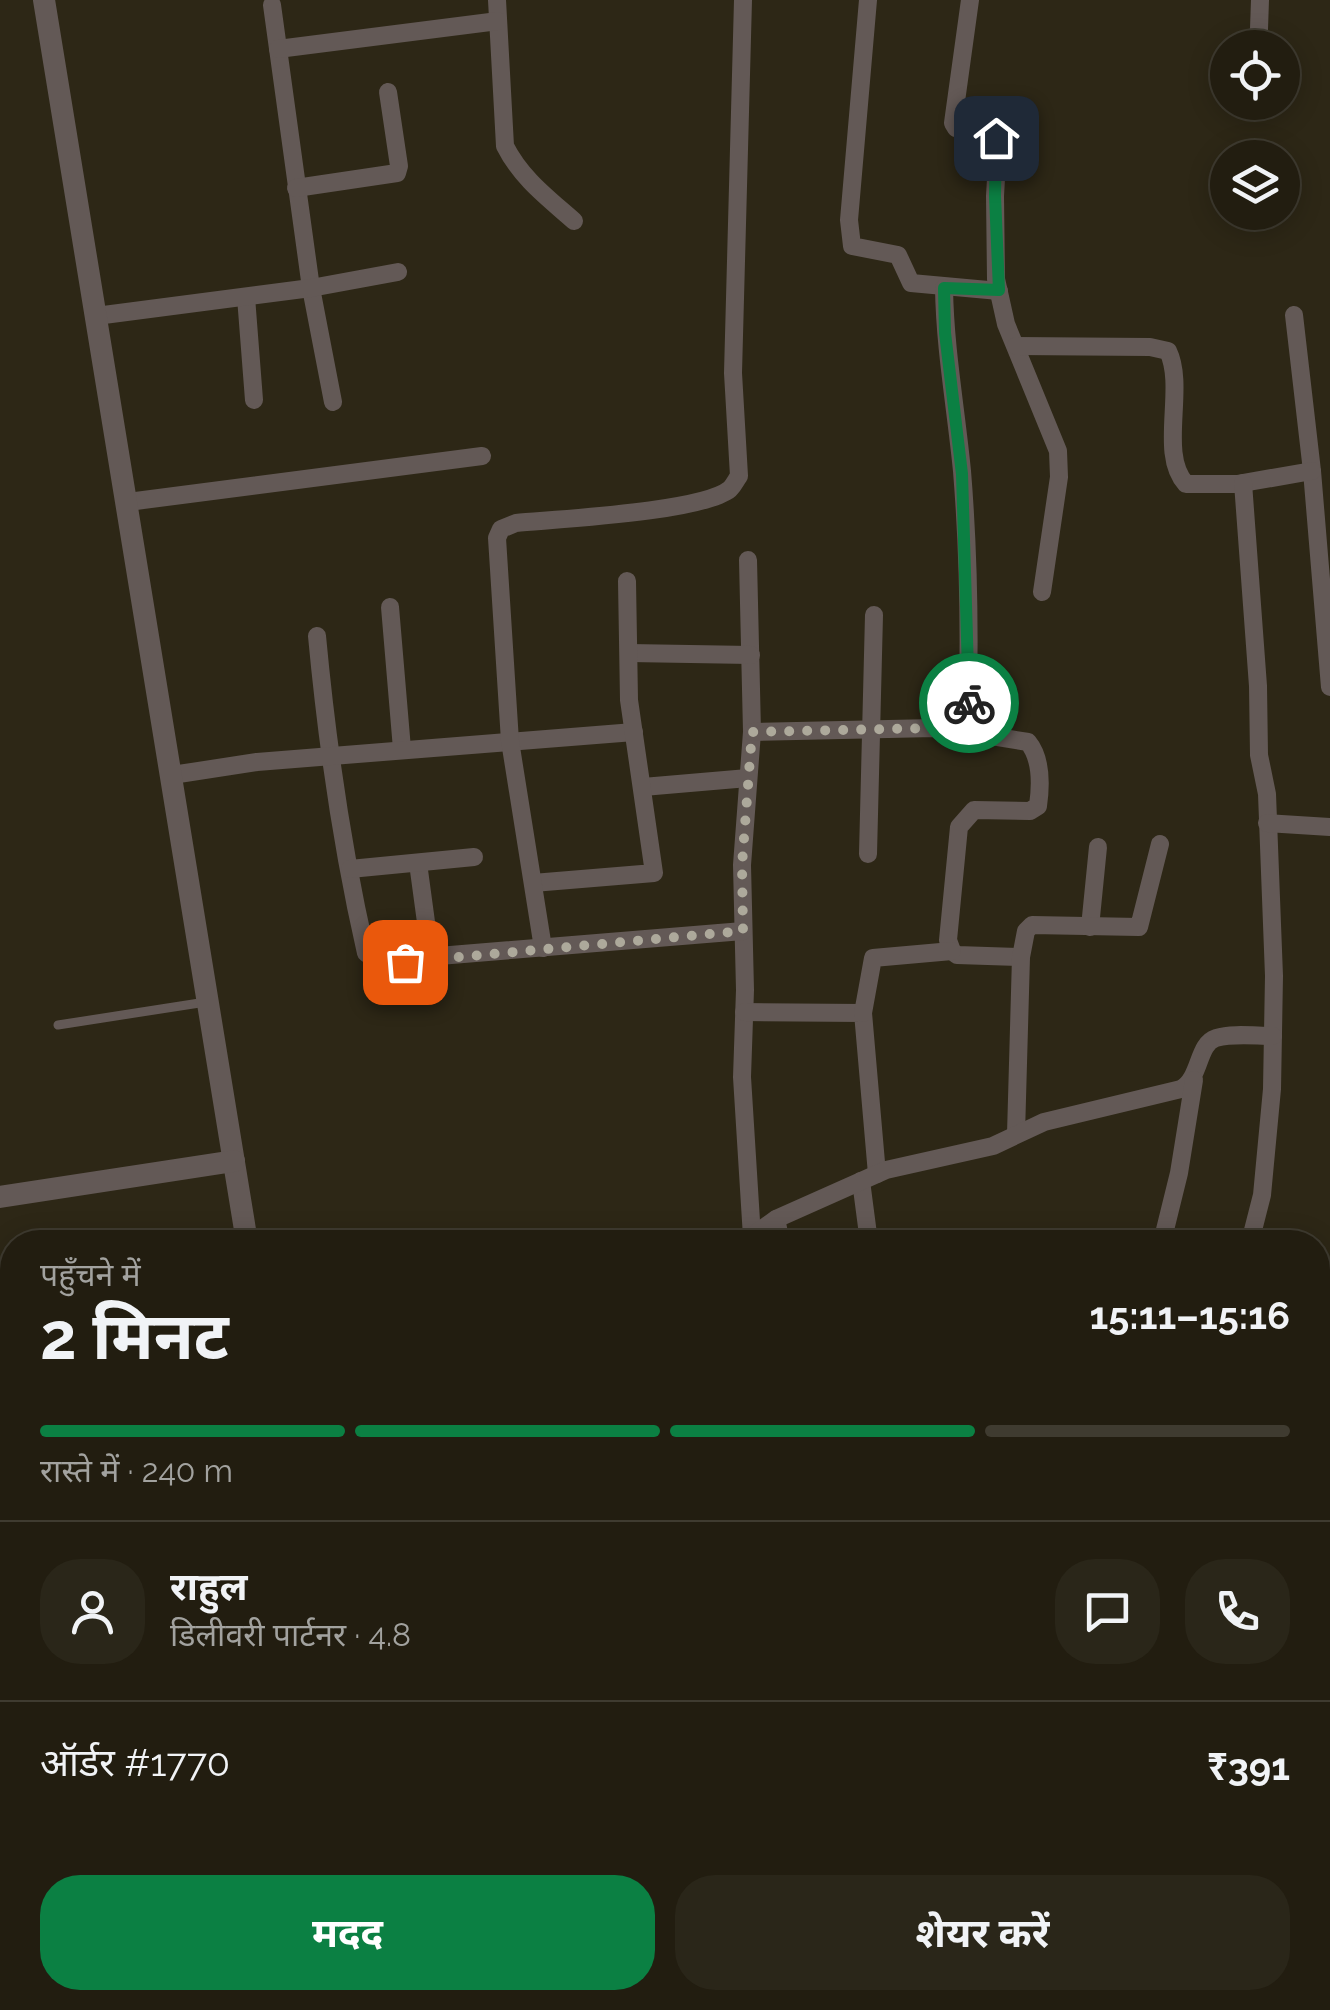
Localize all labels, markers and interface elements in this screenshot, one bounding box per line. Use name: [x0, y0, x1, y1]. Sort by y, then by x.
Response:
map controls: [1210, 30, 1300, 230]
button: locate: [1210, 30, 1300, 120]
pin: [954, 96, 1039, 181]
icon: home: [969, 111, 1024, 166]
button: layers: [1210, 140, 1300, 230]
courier: [919, 653, 1019, 753]
icon: bike: [942, 676, 997, 731]
pin: [363, 920, 448, 1005]
icon: bag: [378, 935, 433, 990]
text: पहुँचने में: [40, 1256, 141, 1293]
text: 15:11–15:16: [1089, 1293, 1290, 1338]
text: 2 मिनट: [40, 1298, 229, 1374]
text: रास्ते में · 240 m: [40, 1452, 233, 1489]
button: person: [40, 1559, 145, 1664]
button: chat: [1055, 1559, 1160, 1664]
button: phone: [1185, 1559, 1290, 1664]
text: राहुल: [170, 1564, 247, 1609]
text: डिलीवरी पार्टनर · 4.8: [170, 1616, 411, 1653]
text: ऑर्डर #1770: [40, 1740, 230, 1785]
text: ₹391: [1207, 1744, 1290, 1789]
button: मदद: [40, 1875, 655, 1990]
button: शेयर करें: [675, 1875, 1290, 1990]

